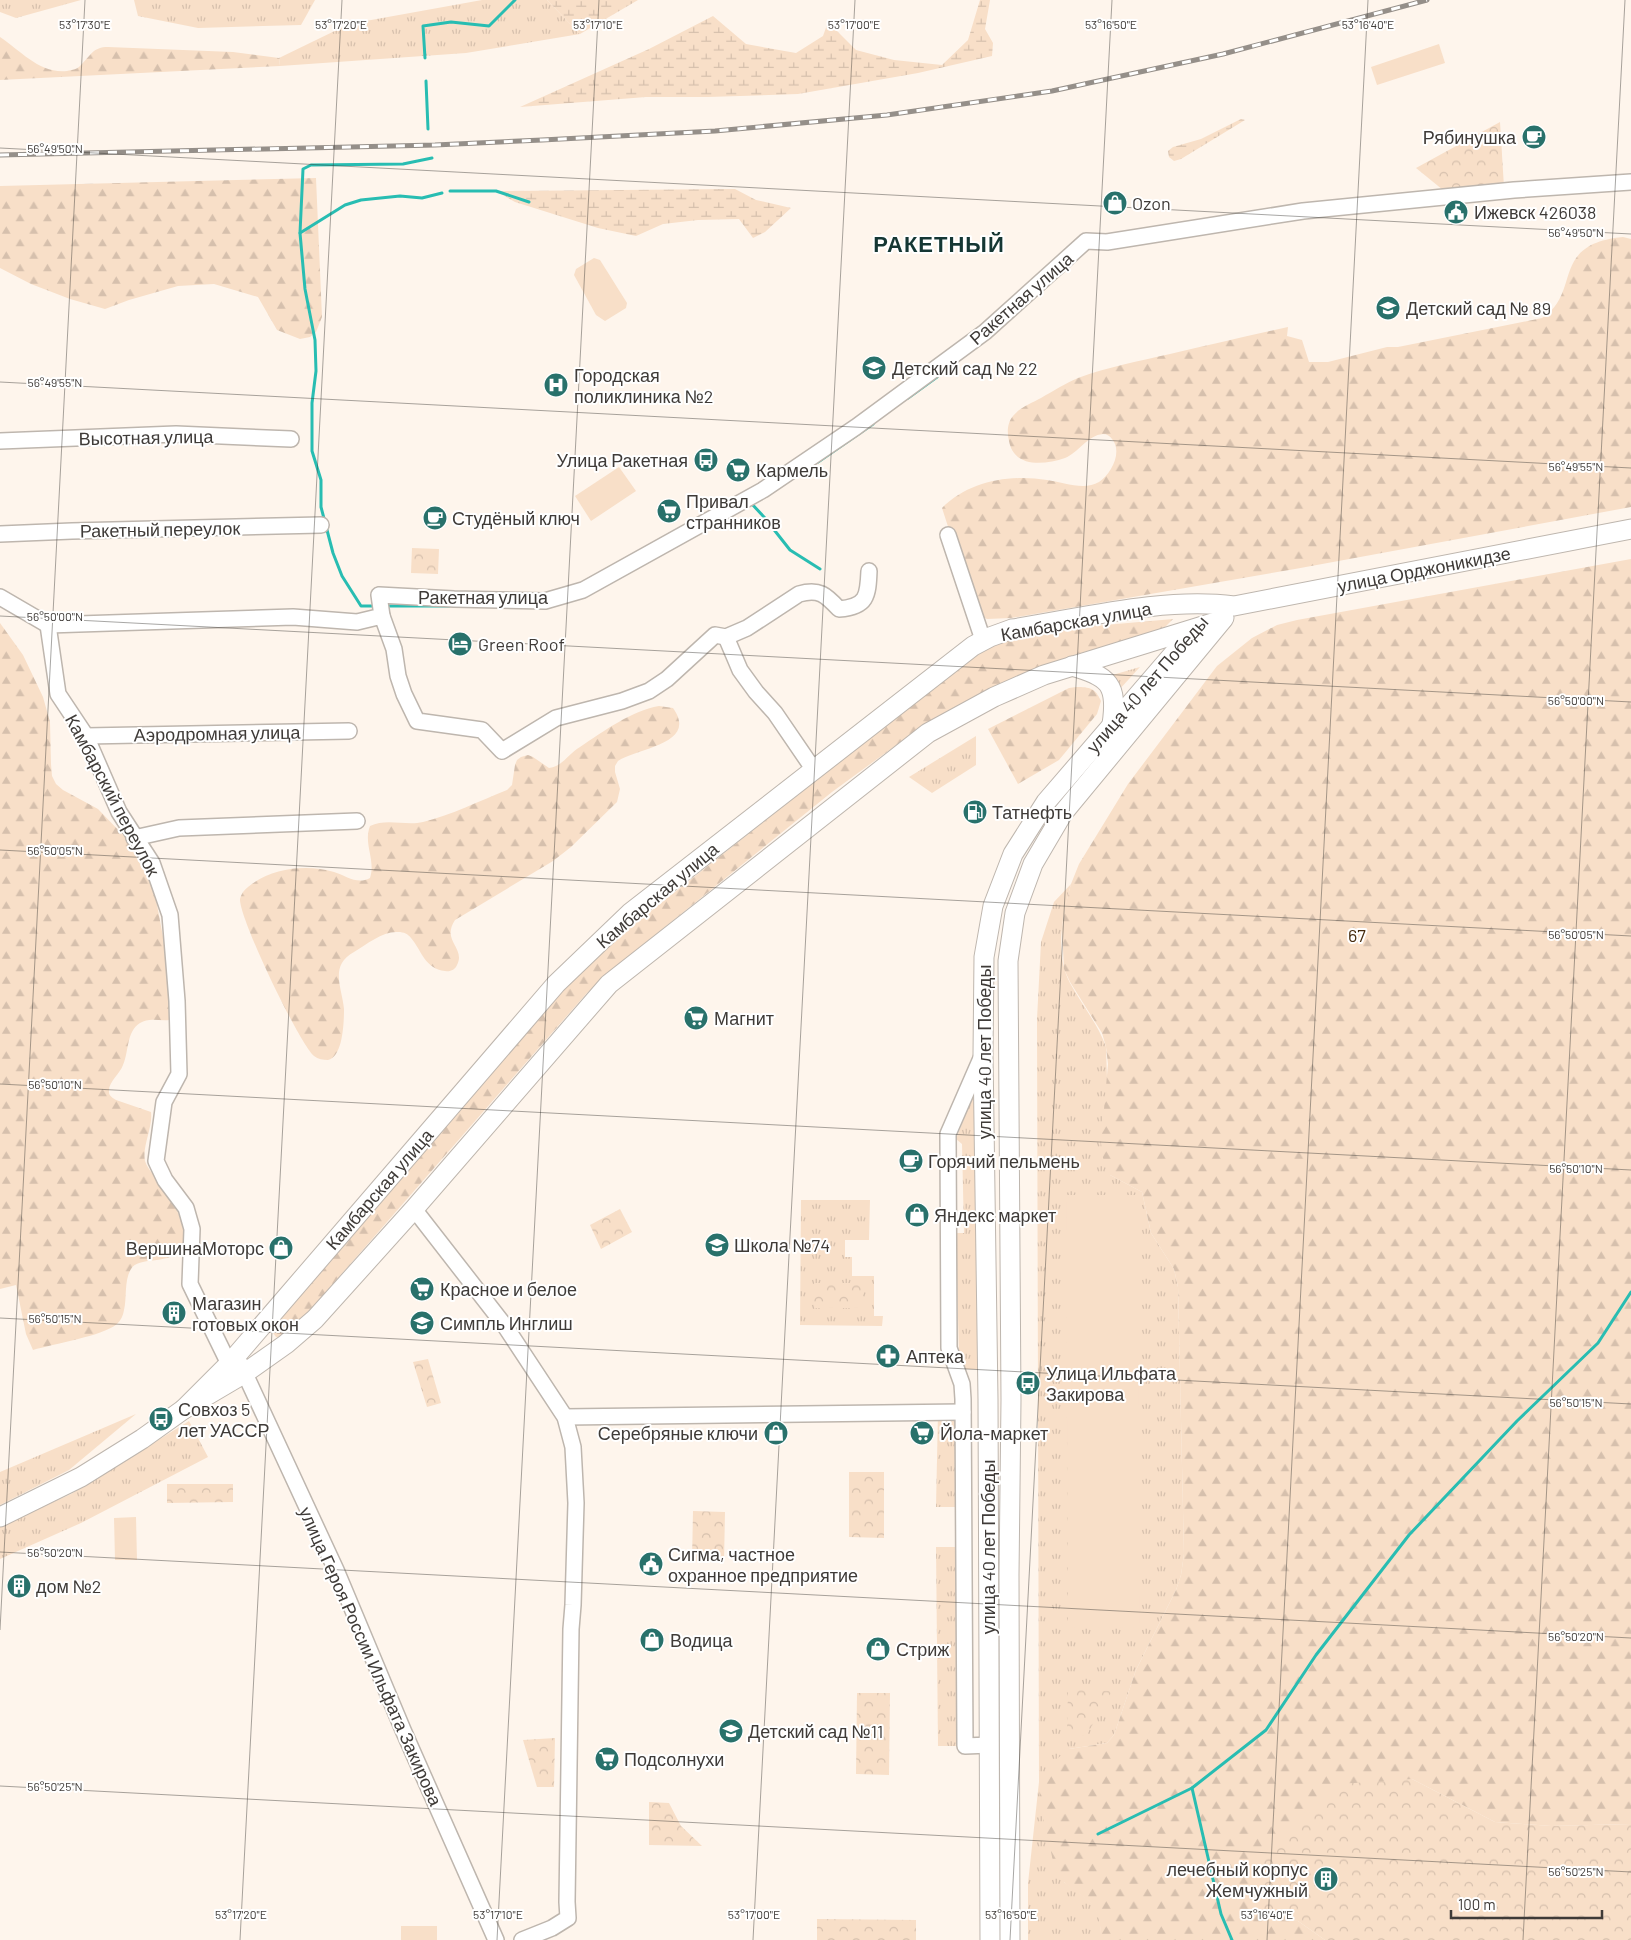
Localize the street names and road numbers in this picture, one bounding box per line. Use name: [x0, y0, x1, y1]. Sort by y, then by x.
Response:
street label: Ракетная улица: [965, 246, 1078, 349]
street label: Высотная улица: [78, 425, 215, 449]
street label: Ракетный переулок: [80, 517, 241, 541]
street label: улица Орджоникидзе: [1336, 541, 1512, 597]
street label: Ракетная улица: [418, 586, 549, 608]
street label: Камбарская улица: [999, 597, 1154, 645]
street label: улица 40 лет Победы: [1081, 611, 1213, 757]
street label: Камбарский переулок: [61, 710, 165, 880]
street label: Аэродромная улица: [133, 721, 302, 745]
street label: Камбарская улица: [591, 837, 723, 953]
street label: улица 40 лет Победы: [973, 965, 995, 1139]
street label: Камбарская улица: [321, 1123, 438, 1254]
street label: улица 40 лет Победы: [977, 1460, 999, 1634]
street label: улица Героя России Ильфата Закирова: [295, 1503, 448, 1810]

